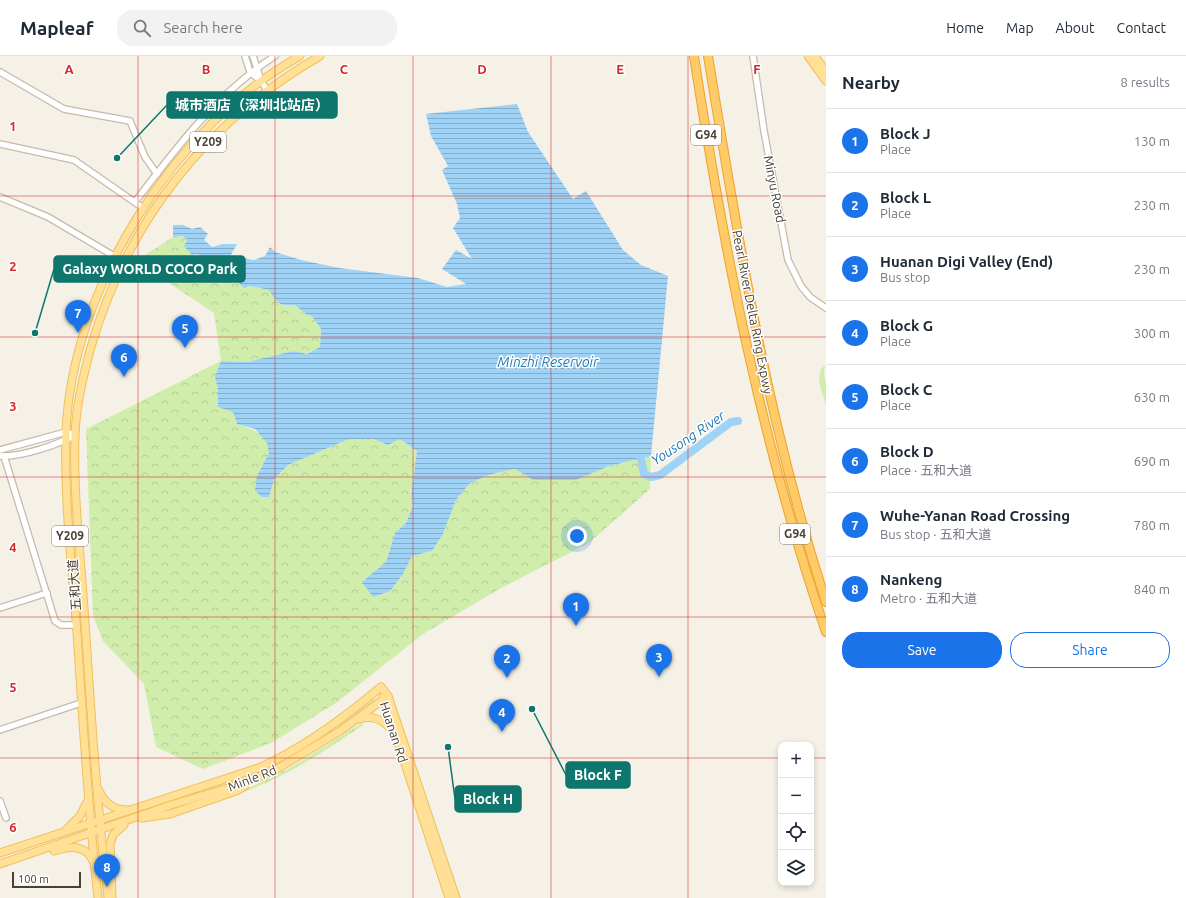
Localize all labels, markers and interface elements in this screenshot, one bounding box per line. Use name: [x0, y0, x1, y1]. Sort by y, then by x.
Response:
search box: [117, 10, 397, 46]
text: Mapleaf: [20, 17, 93, 39]
icon: search: [131, 17, 153, 39]
text: Search here: [163, 19, 243, 36]
text: Home: [946, 20, 984, 36]
text: Map: [1006, 20, 1034, 36]
text: About: [1056, 20, 1095, 36]
text: Contact: [1117, 20, 1166, 36]
text: A: [64, 62, 74, 76]
text: B: [202, 62, 211, 76]
text: C: [340, 62, 349, 76]
text: D: [477, 62, 487, 76]
text: E: [616, 62, 624, 76]
text: F: [753, 62, 761, 76]
text: Nearby: [842, 73, 900, 92]
text: 8 results: [1120, 75, 1170, 89]
callout: 城市酒店（深圳北站店）: [167, 92, 337, 118]
text: 城市酒店（深圳北站店）: [175, 97, 329, 113]
text: 1: [9, 119, 17, 133]
road number: G94: [691, 125, 721, 145]
text: Block J: [880, 125, 931, 142]
road number: Y209: [190, 132, 226, 152]
text: 1: [851, 134, 859, 148]
text: 130 m: [1134, 134, 1170, 148]
text: Place: [880, 142, 911, 156]
street label: Minyu Road: [762, 154, 788, 224]
text: Block L: [880, 189, 931, 206]
text: 2: [851, 198, 859, 212]
text: 230 m: [1134, 198, 1170, 212]
text: Place: [880, 206, 911, 220]
street label: Pearl River Delta Ring Expwy: [730, 229, 776, 395]
text: Huanan Digi Valley (End): [880, 253, 1053, 270]
callout: Galaxy WORLD COCO Park: [54, 256, 245, 282]
text: 2: [9, 259, 17, 273]
text: Galaxy WORLD COCO Park: [63, 261, 238, 277]
text: 3: [851, 262, 859, 276]
text: 230 m: [1134, 262, 1170, 276]
text: Bus stop: [880, 270, 930, 284]
pin: 7: [65, 300, 91, 333]
pin: 5: [172, 315, 198, 348]
text: Block G: [880, 317, 933, 334]
text: 4: [851, 326, 859, 340]
text: 300 m: [1134, 326, 1170, 340]
text: Place: [880, 334, 911, 348]
pin: 6: [111, 344, 137, 377]
water label: Minzhi Reservoir: [498, 354, 599, 370]
text: Block C: [880, 381, 932, 398]
text: 5: [851, 390, 859, 404]
text: 630 m: [1134, 390, 1170, 404]
text: Place: [880, 398, 911, 412]
text: 3: [9, 399, 17, 413]
water label: Yousong River: [648, 407, 728, 469]
text: Block D: [880, 443, 934, 460]
text: 6: [851, 454, 859, 468]
text: 690 m: [1134, 454, 1170, 468]
text: Place · 五和大道: [880, 463, 972, 477]
text: Wuhe-Yanan Road Crossing: [880, 507, 1070, 524]
text: 7: [851, 518, 859, 532]
text: 780 m: [1134, 518, 1170, 532]
road number: G94: [780, 524, 810, 544]
road number: Y209: [52, 526, 88, 546]
your location: [567, 526, 587, 546]
text: Bus stop · 五和大道: [880, 527, 991, 541]
text: 4: [9, 540, 17, 554]
street label: 五和大道: [65, 559, 83, 611]
text: Nankeng: [880, 571, 942, 588]
text: 8: [851, 582, 859, 596]
text: 840 m: [1134, 582, 1170, 596]
text: Metro · 五和大道: [880, 591, 977, 605]
pin: 1: [563, 593, 589, 626]
button: Save: [842, 632, 1002, 668]
button: Share: [1010, 632, 1170, 668]
pin: 3: [646, 644, 672, 677]
pin: 2: [494, 645, 520, 678]
text: 5: [9, 680, 17, 694]
pin: 4: [489, 699, 515, 732]
street label: Huanan Rd: [378, 700, 410, 764]
map controls: [778, 742, 814, 886]
button: +: [778, 742, 814, 778]
street label: Minle Rd: [226, 762, 278, 794]
callout: Block F: [566, 762, 630, 788]
text: Block F: [574, 767, 622, 783]
button: −: [778, 778, 814, 814]
callout: Block H: [455, 786, 521, 812]
text: Block H: [463, 791, 513, 807]
button: locate: [778, 814, 814, 850]
text: 6: [9, 820, 17, 834]
button: layers: [778, 850, 814, 886]
pin: 8: [94, 854, 120, 887]
scale bar: [12, 870, 81, 889]
text: 100 m: [18, 873, 49, 885]

